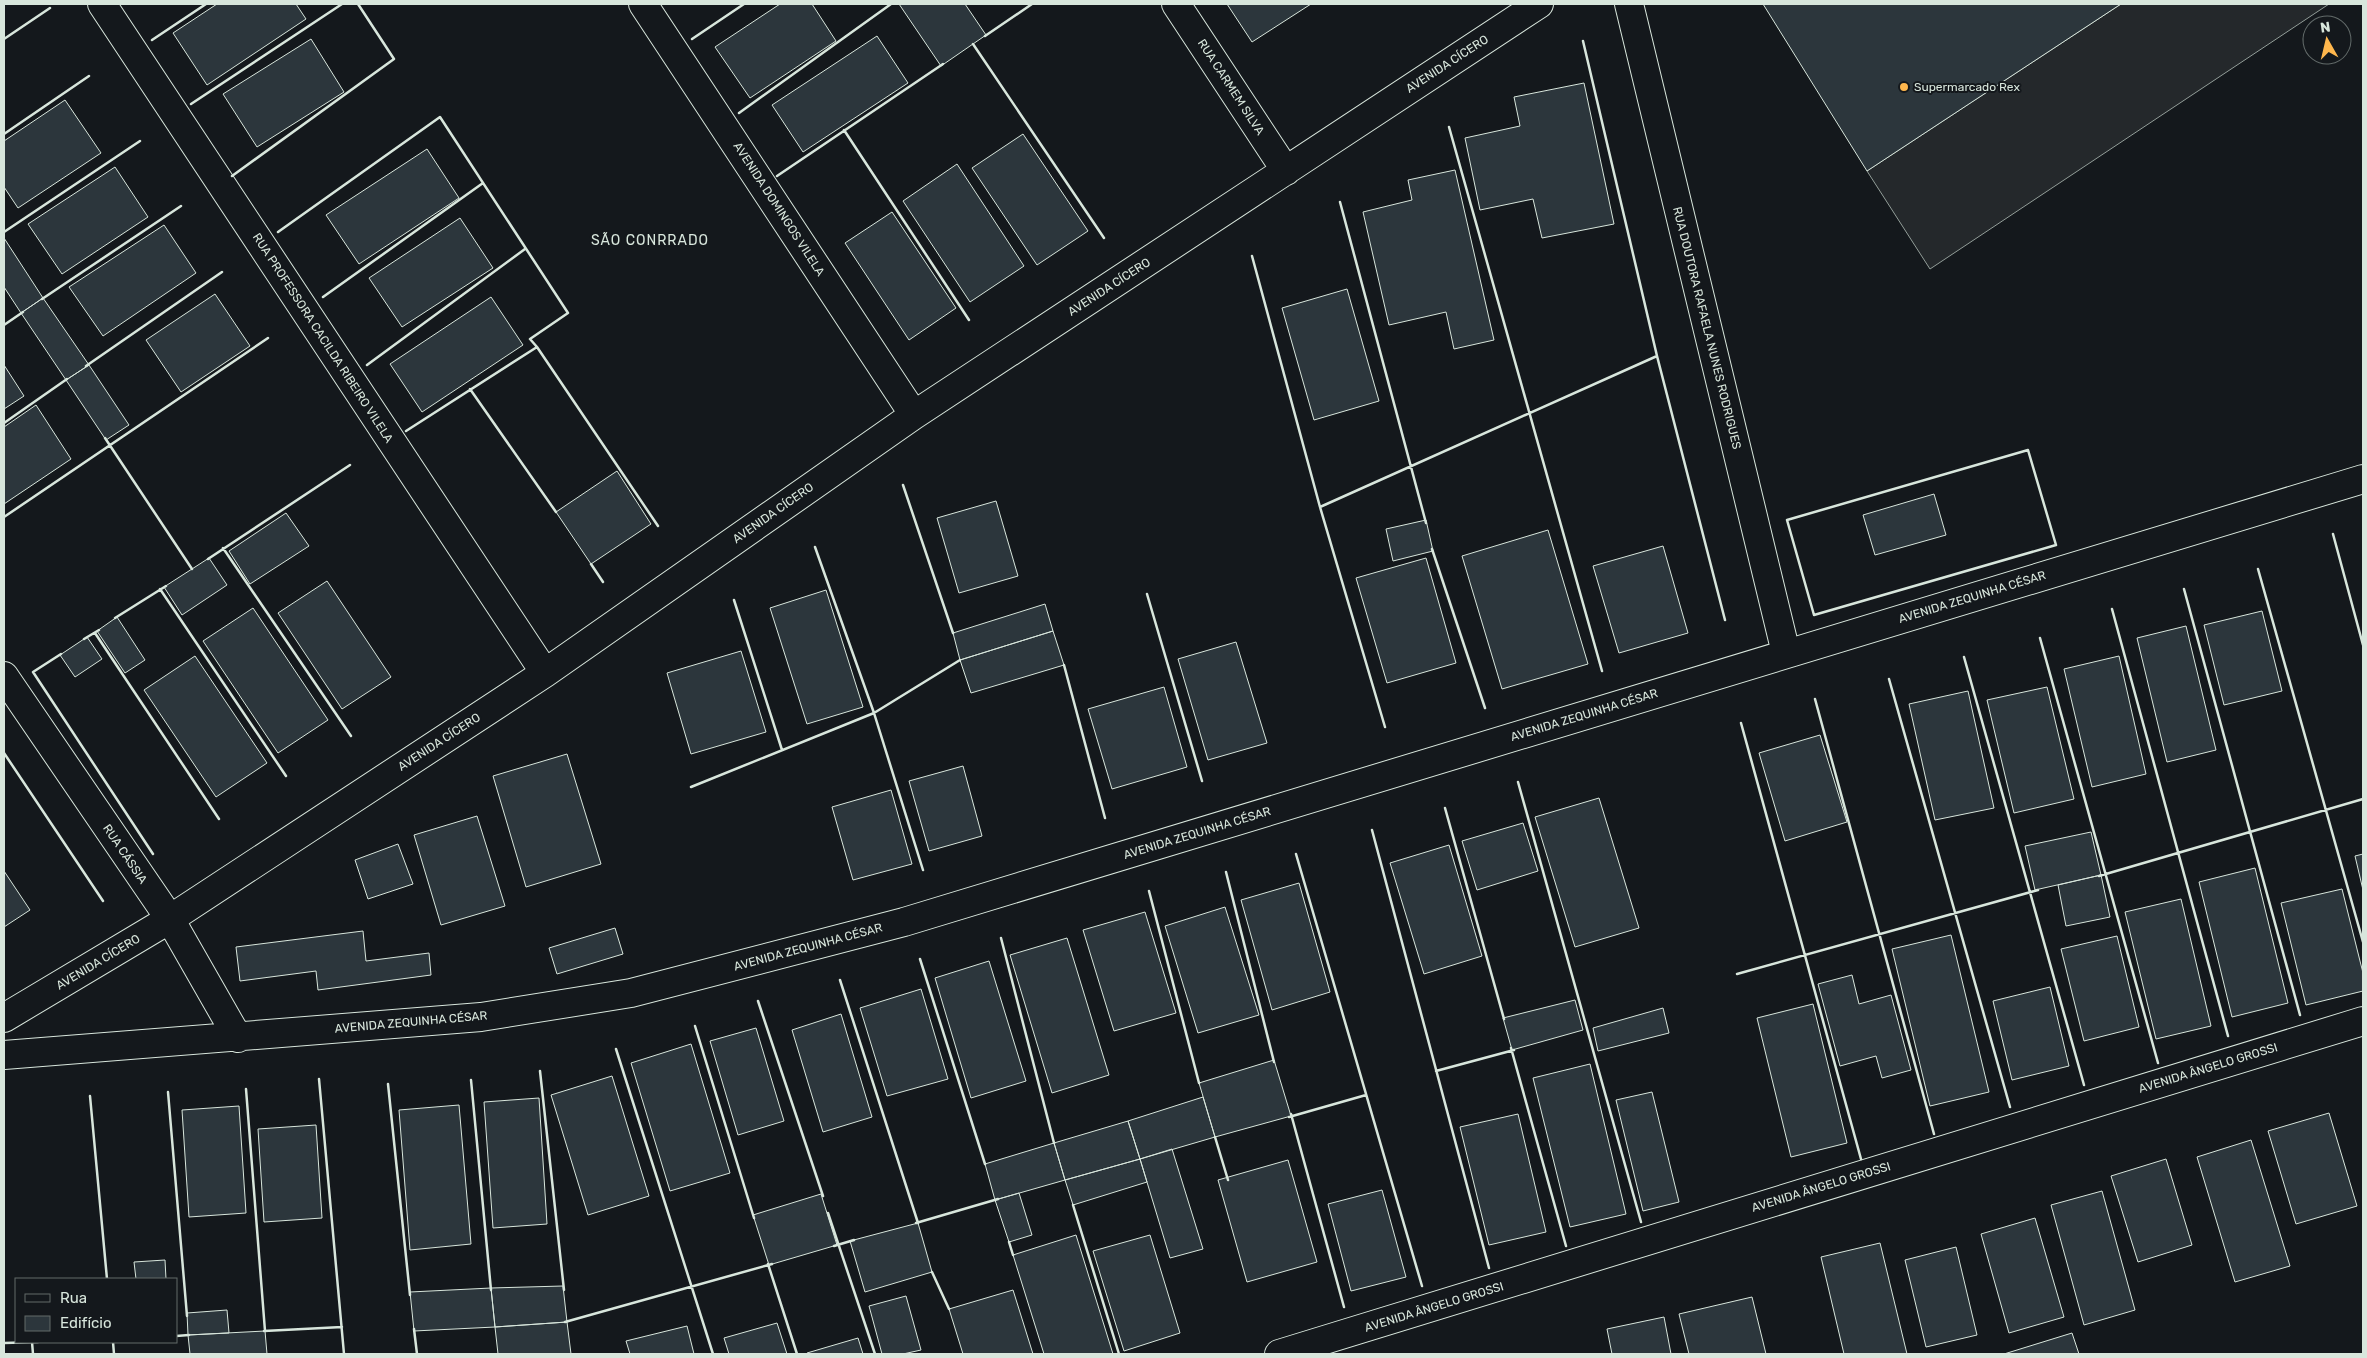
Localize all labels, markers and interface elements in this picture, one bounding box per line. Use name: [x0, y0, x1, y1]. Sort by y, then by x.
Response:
north arrow: [2302, 15, 2352, 65]
text: N: [2319, 19, 2331, 37]
street label: AVENIDA CÍCERO: [1403, 32, 1491, 96]
street label: RUA CARMEM SILVA: [1195, 36, 1267, 138]
place label: Supermarcado Rex: [1914, 80, 2020, 94]
marker: Supermarcado Rex: [1898, 81, 1910, 93]
street label: AVENIDA DOMINGOS VILELA: [730, 139, 828, 279]
street label: RUA DOUTORA RAFAELA NUNES RODRIGUES: [1670, 205, 1744, 451]
street label: RUA PROFESSORA CACILDA RIBEIRO VILELA: [250, 231, 396, 445]
district label: SÃO CONRRADO: [591, 231, 709, 249]
street label: AVENIDA CÍCERO: [1065, 255, 1153, 319]
street label: AVENIDA CÍCERO: [730, 480, 816, 546]
street label: AVENIDA ZEQUINHA CÉSAR: [1897, 568, 2047, 626]
street label: AVENIDA ZEQUINHA CÉSAR: [1509, 686, 1659, 744]
street label: AVENIDA CÍCERO: [395, 710, 483, 774]
street label: AVENIDA ZEQUINHA CÉSAR: [1122, 804, 1272, 862]
street label: RUA CÁSSIA: [100, 822, 150, 886]
street label: AVENIDA ZEQUINHA CÉSAR: [732, 920, 884, 974]
street label: AVENIDA CÍCERO: [53, 931, 143, 993]
street label: AVENIDA ZEQUINHA CÉSAR: [334, 1008, 488, 1036]
street label: AVENIDA ÂNGELO GROSSI: [2137, 1040, 2279, 1096]
street label: AVENIDA ÂNGELO GROSSI: [1750, 1159, 1892, 1215]
legend: [15, 1278, 178, 1343]
street label: AVENIDA ÂNGELO GROSSI: [1363, 1279, 1505, 1335]
text: Rua: [60, 1289, 87, 1307]
text: Edifício: [60, 1314, 112, 1332]

